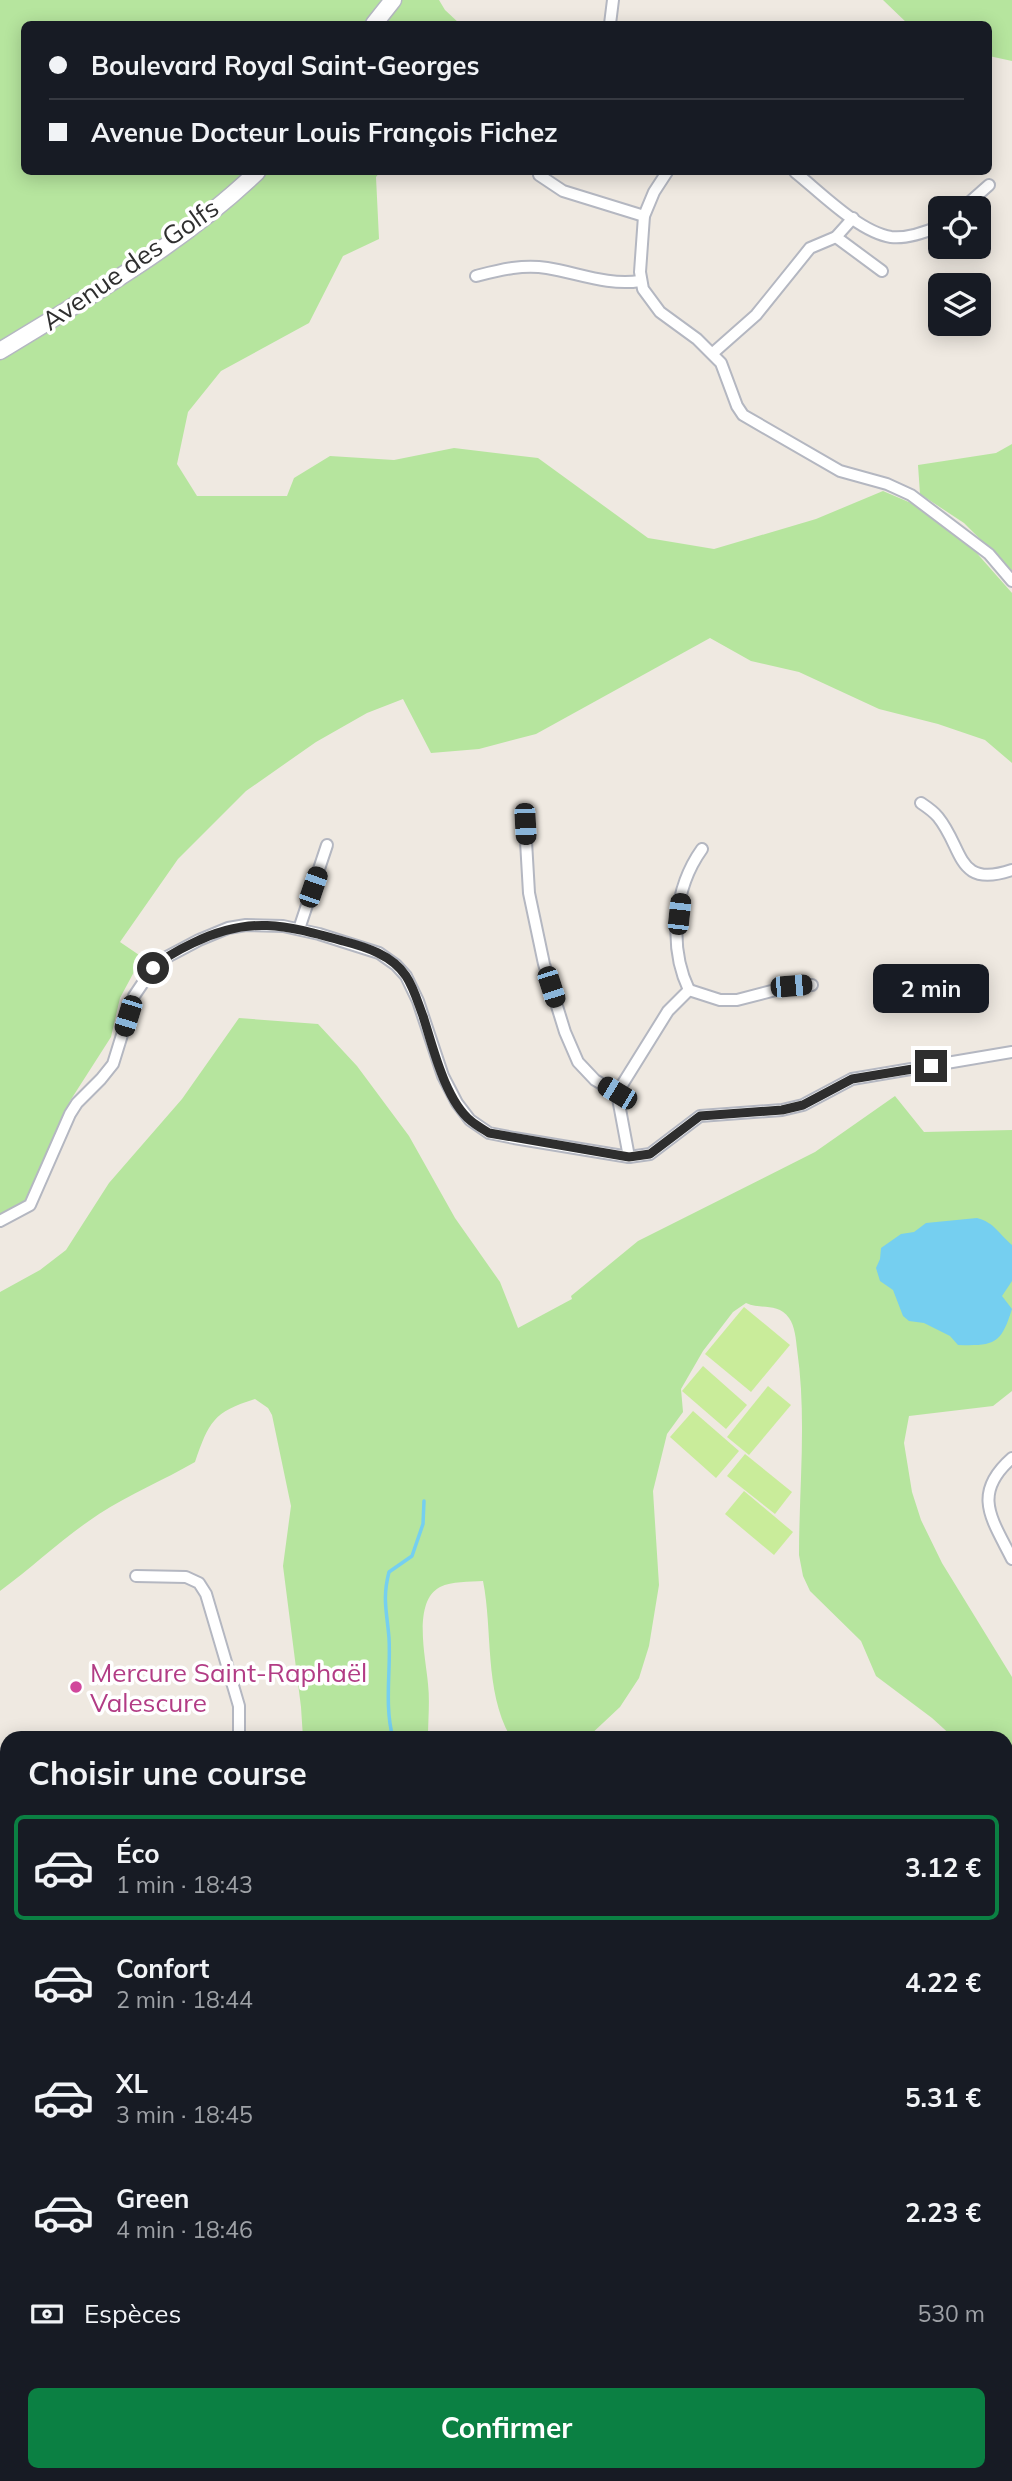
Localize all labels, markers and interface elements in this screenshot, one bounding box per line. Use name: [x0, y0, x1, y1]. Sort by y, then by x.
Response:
text: Boulevard Royal Saint-Georges: [91, 49, 480, 82]
text: Avenue Docteur Louis François Fichez: [91, 116, 558, 149]
street label: Avenue des Golfs: [35, 191, 225, 337]
map controls: [928, 196, 991, 336]
button: locate: [928, 196, 991, 259]
button: layers: [928, 273, 991, 336]
car: [514, 802, 537, 846]
car: [297, 864, 330, 910]
car: [667, 892, 692, 936]
route start: [137, 952, 169, 984]
car: [535, 964, 568, 1010]
callout: 2 min: [873, 964, 989, 1014]
car: [770, 974, 813, 998]
text: 2 min: [901, 974, 961, 1003]
car: [112, 993, 145, 1039]
route end: [915, 1050, 947, 1082]
car: [594, 1073, 641, 1113]
place label: Mercure Saint-Raphaël Valescure: [90, 1656, 367, 1719]
marker: Mercure Saint-Raphaël Valescure: [68, 1679, 84, 1695]
text: Choisir une course: [28, 1753, 307, 1793]
icon: car: [32, 1836, 95, 1899]
text: Éco: [116, 1837, 160, 1870]
text: 3.12 €: [905, 1851, 981, 1884]
text: 1 min · 18:43: [116, 1870, 253, 1899]
icon: car: [32, 1951, 95, 2014]
text: Confort: [116, 1952, 209, 1985]
text: 4.22 €: [905, 1966, 981, 1999]
text: 2 min · 18:44: [116, 1985, 253, 2014]
icon: car: [32, 2066, 95, 2129]
text: XL: [116, 2067, 148, 2100]
text: 5.31 €: [905, 2081, 981, 2114]
text: 3 min · 18:45: [116, 2100, 253, 2129]
icon: car: [32, 2181, 95, 2244]
text: Green: [116, 2182, 189, 2215]
text: 2.23 €: [905, 2196, 981, 2229]
text: 4 min · 18:46: [116, 2215, 253, 2244]
icon: cash: [28, 2295, 66, 2333]
text: Espèces: [84, 2297, 181, 2330]
text: 530 m: [917, 2299, 985, 2328]
button: Confirmer: [28, 2388, 985, 2468]

